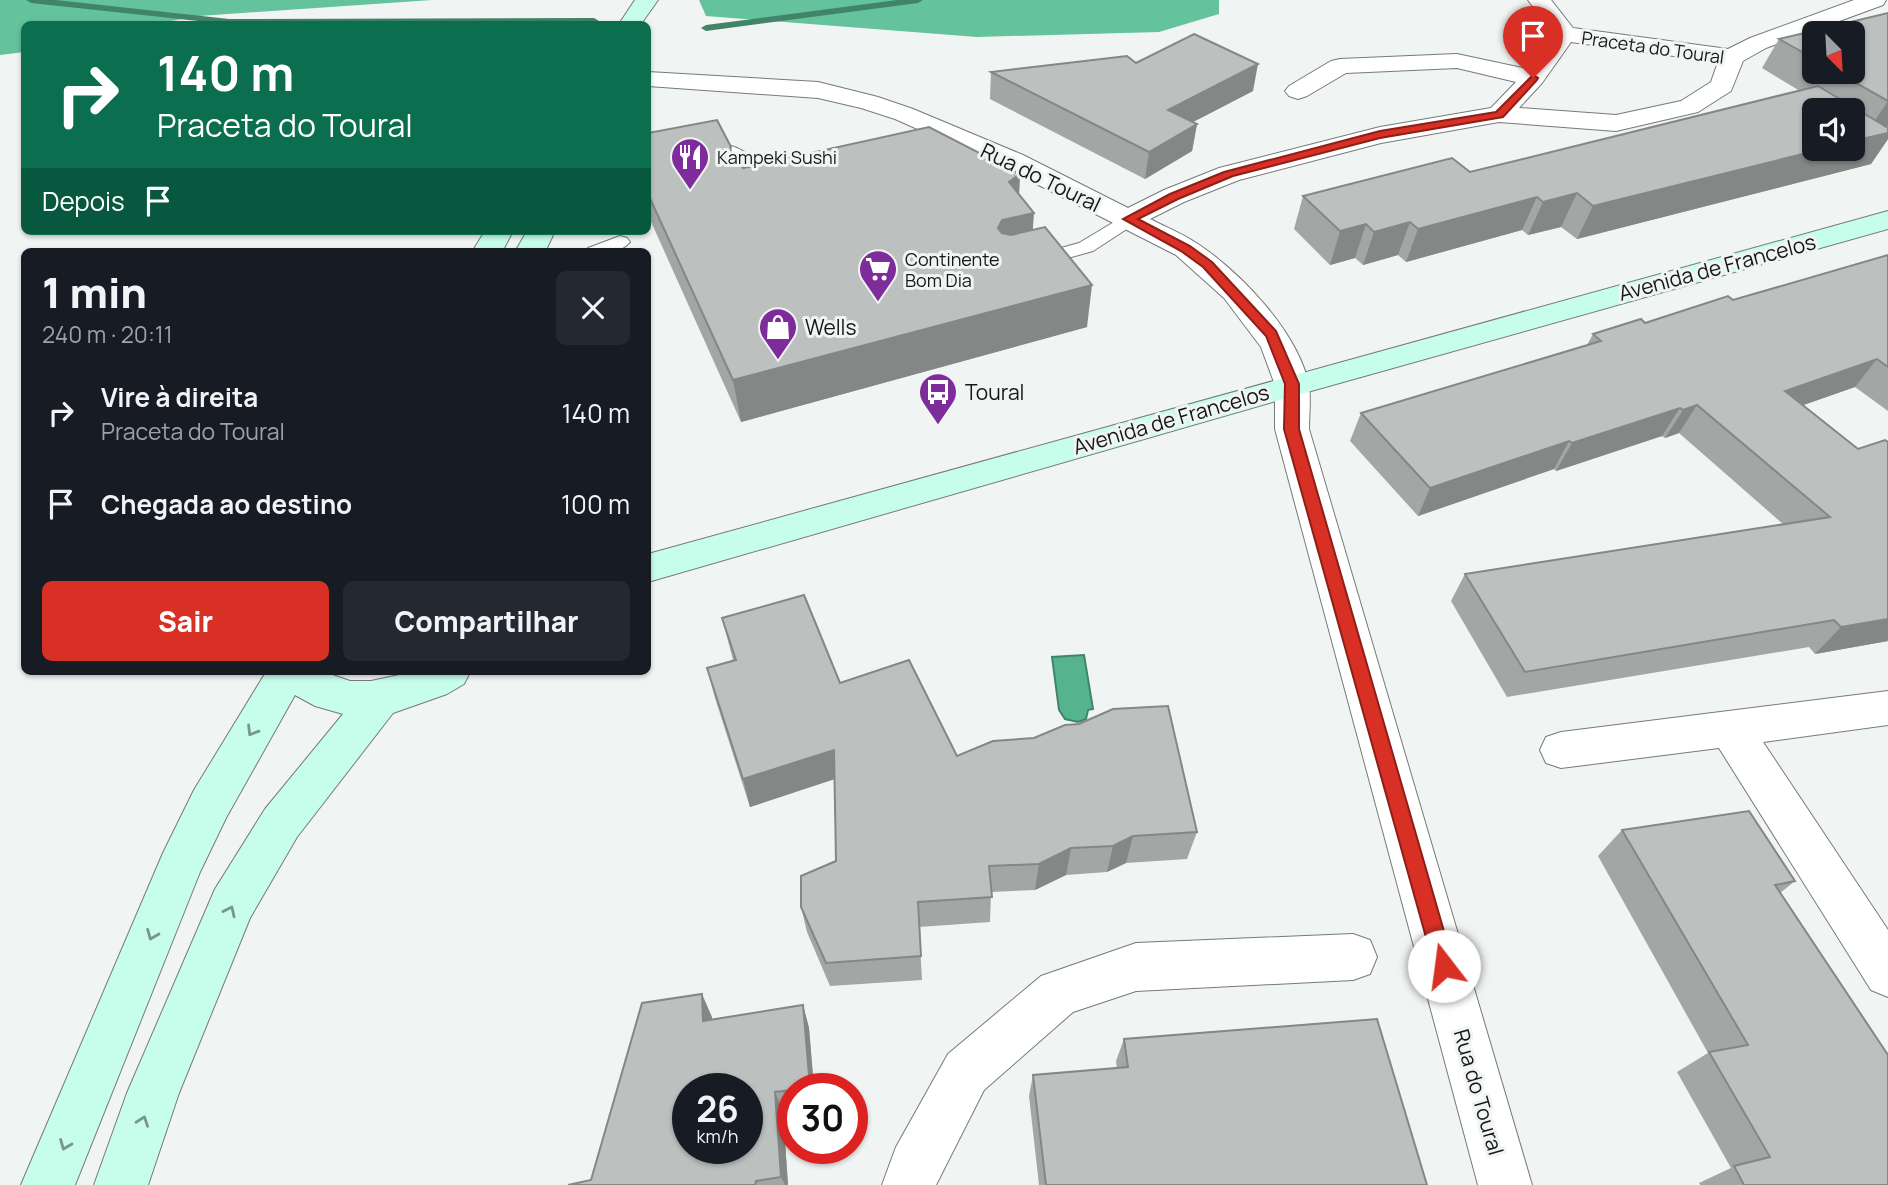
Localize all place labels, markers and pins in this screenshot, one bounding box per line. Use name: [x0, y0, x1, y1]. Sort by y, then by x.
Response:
pin: [1503, 6, 1563, 78]
restaurant icon: Kampeki Sushi: [669, 136, 711, 191]
place label: Kampeki Sushi: [717, 145, 837, 169]
place label: Continente Bom Dia: [905, 247, 1000, 292]
supermarket icon: Continente Bom Dia: [857, 248, 899, 303]
shop icon: Wells: [757, 306, 799, 361]
place label: Wells: [805, 313, 857, 341]
bus stop icon: Toural: [917, 371, 959, 426]
place label: Toural: [965, 378, 1024, 406]

